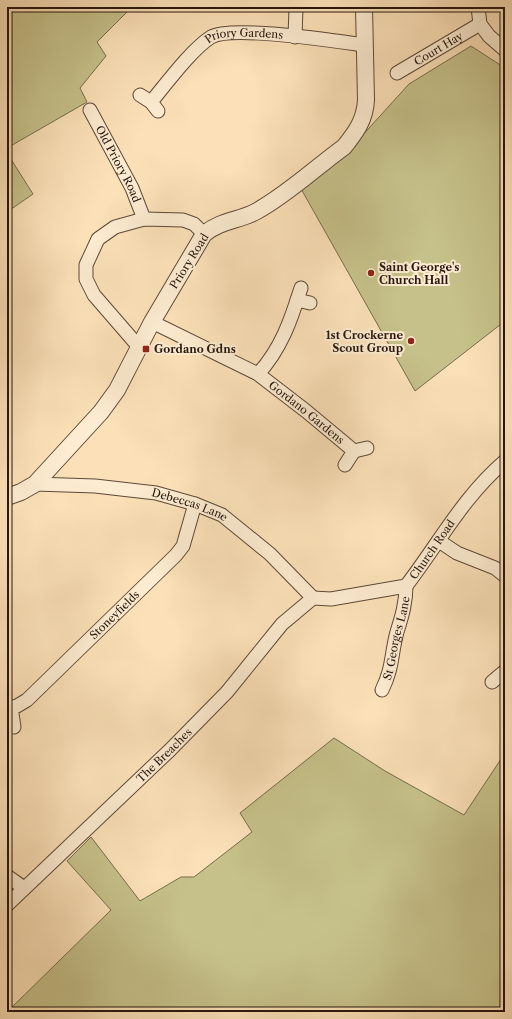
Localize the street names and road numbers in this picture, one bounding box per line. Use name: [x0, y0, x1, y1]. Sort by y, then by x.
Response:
street label: Priory Gardens: [202, 26, 284, 46]
street label: Court Hay: [411, 28, 466, 68]
street label: Old Priory Road: [93, 123, 144, 205]
street label: Priory Road: [166, 231, 212, 291]
street label: Gordano Gardens: [266, 378, 347, 447]
street label: Debeccas Lane: [150, 485, 231, 524]
street label: Church Road: [406, 517, 458, 582]
street label: Stoneyfields: [87, 587, 143, 642]
street label: St Georges Lane: [380, 596, 412, 682]
street label: The Breaches: [133, 725, 195, 785]

